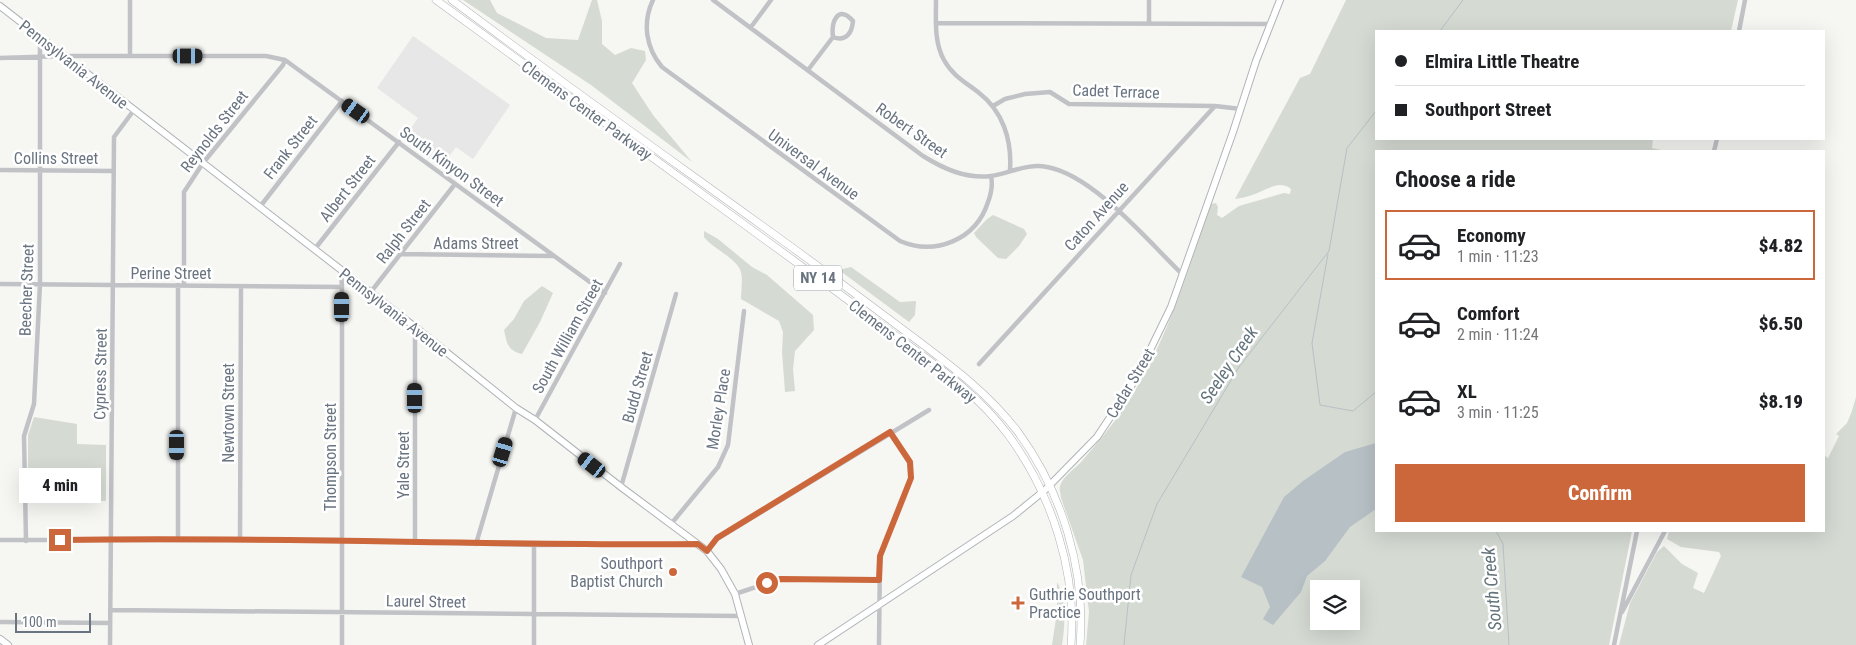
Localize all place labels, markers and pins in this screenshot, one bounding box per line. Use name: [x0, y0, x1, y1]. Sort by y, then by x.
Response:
place label: Southport Baptist Church: [570, 554, 663, 591]
marker: Southport Baptist Church: [667, 566, 679, 578]
place label: Guthrie Southport Practice: [1029, 585, 1141, 622]
marker: Guthrie Southport Practice: [1011, 596, 1025, 610]

